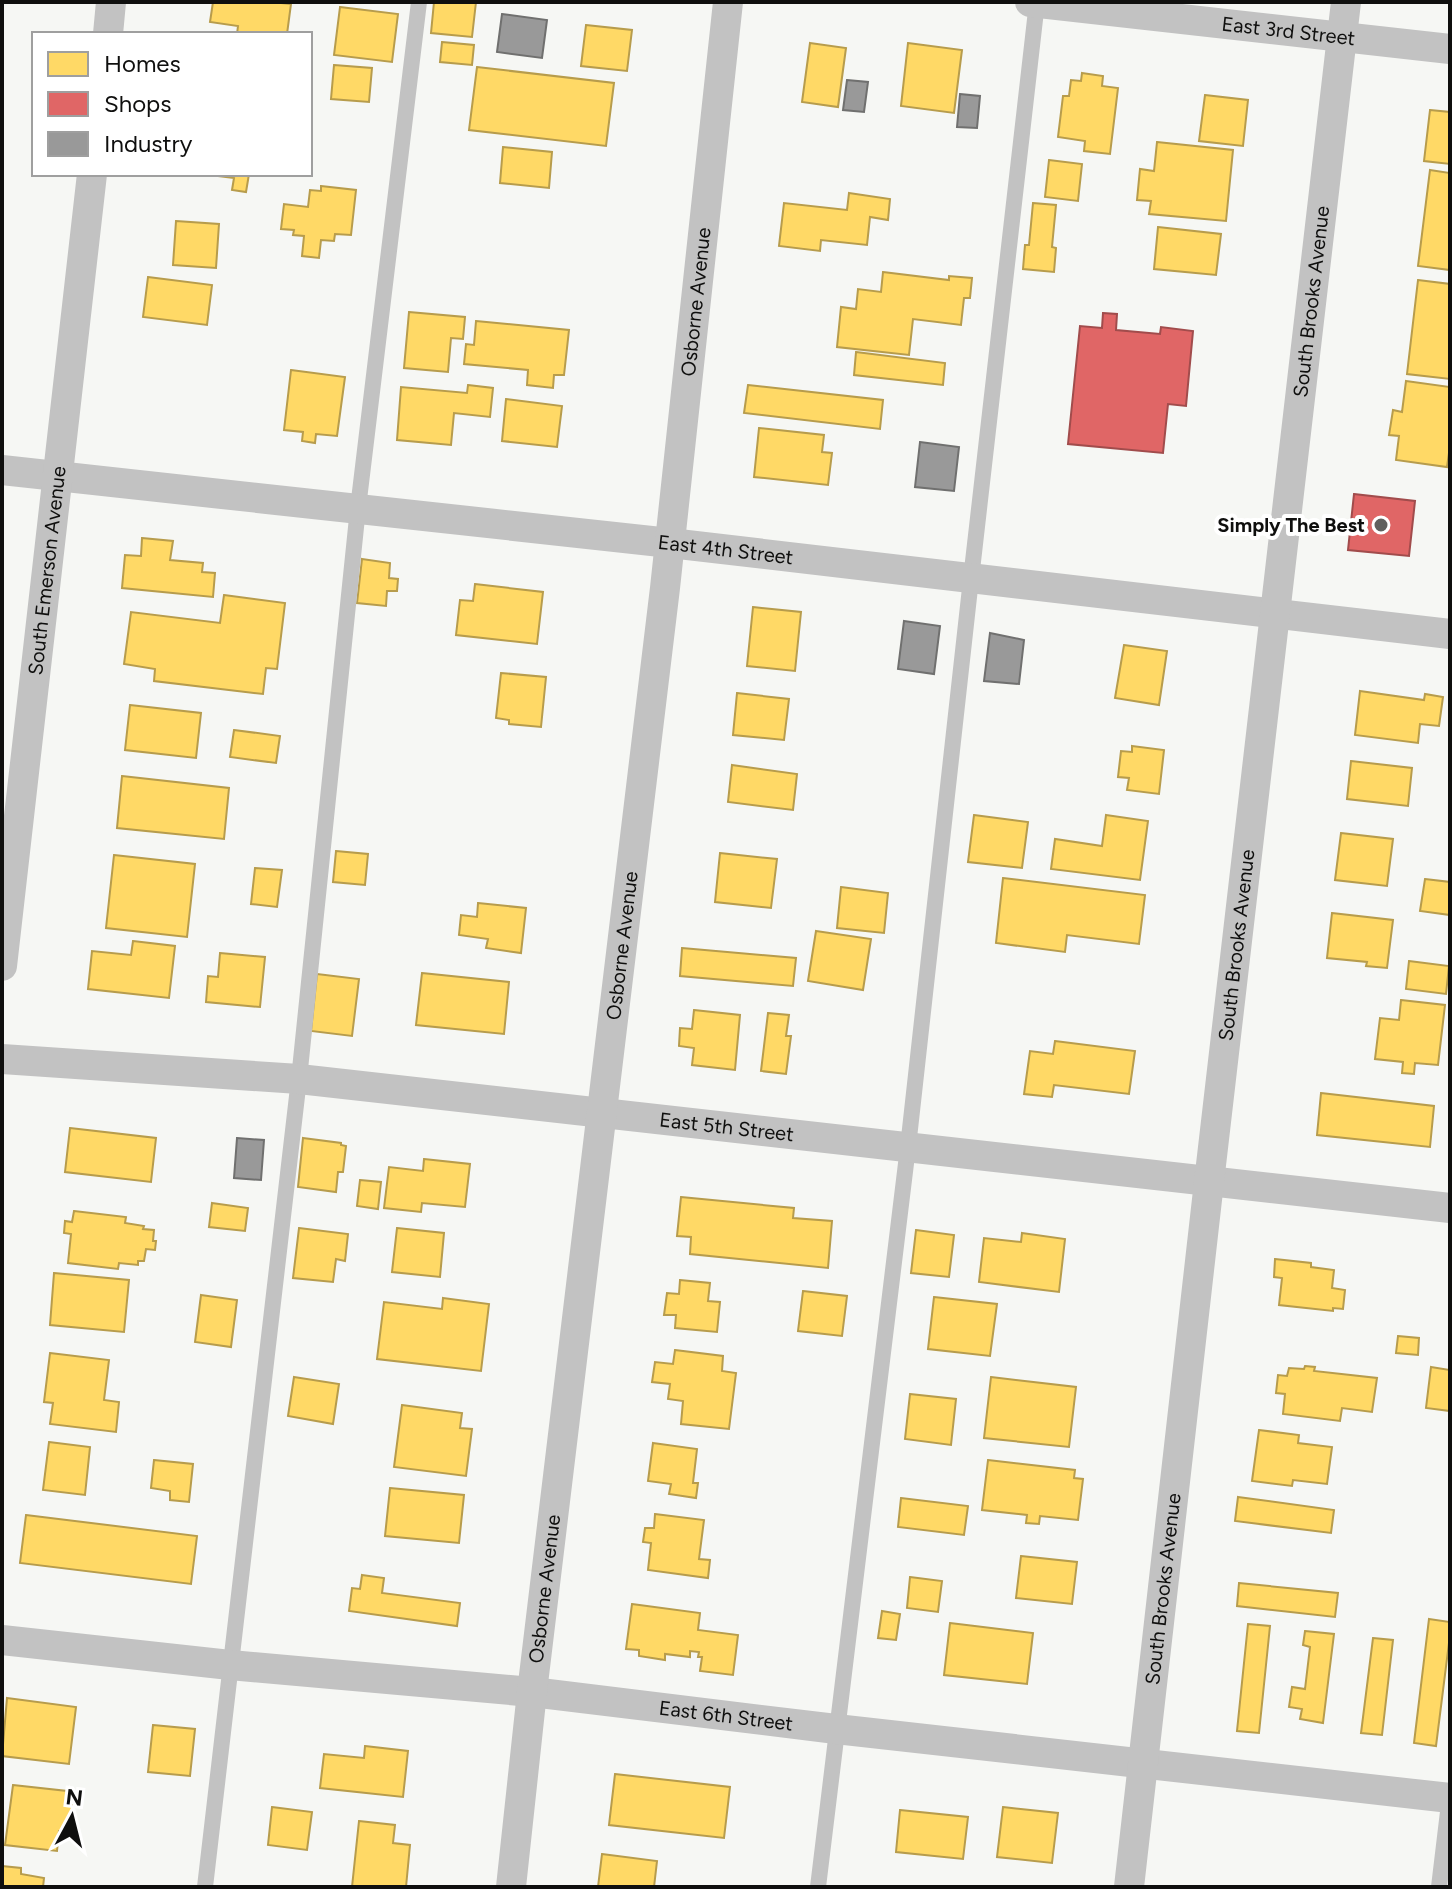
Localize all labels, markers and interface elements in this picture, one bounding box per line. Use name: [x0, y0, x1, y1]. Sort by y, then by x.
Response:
street label: East 3rd Street: [1220, 12, 1356, 50]
legend: [32, 32, 312, 176]
text: Homes: [104, 49, 181, 78]
text: Shops: [104, 89, 171, 118]
text: Industry: [104, 129, 193, 158]
street label: South Brooks Avenue: [1288, 204, 1334, 398]
street label: Osborne Avenue: [676, 226, 716, 377]
street label: South Emerson Avenue: [23, 465, 71, 676]
place label: Simply The Best: [1217, 513, 1365, 537]
marker: Simply The Best: [1372, 516, 1390, 534]
street label: East 4th Street: [657, 530, 795, 569]
street label: South Brooks Avenue: [1213, 848, 1260, 1042]
street label: Osborne Avenue: [601, 870, 643, 1021]
street label: East 5th Street: [658, 1107, 795, 1146]
street label: South Brooks Avenue: [1140, 1492, 1186, 1686]
street label: Osborne Avenue: [524, 1513, 565, 1665]
street label: East 6th Street: [658, 1696, 794, 1736]
north arrow: [32, 1777, 112, 1857]
text: N: [64, 1783, 84, 1812]

